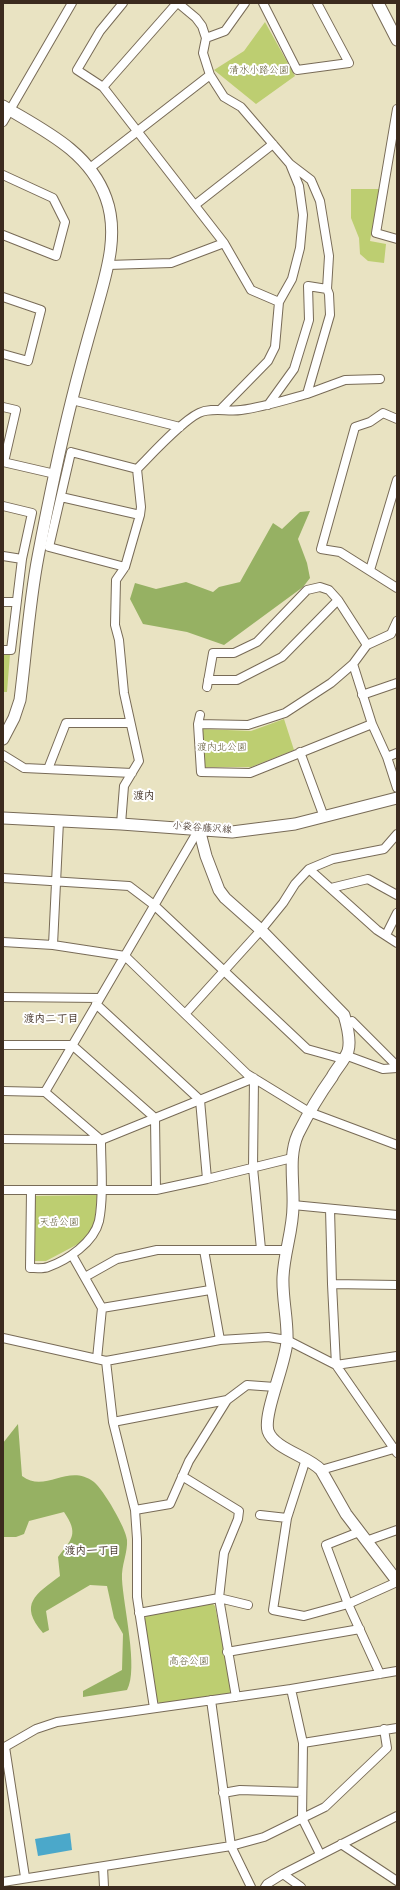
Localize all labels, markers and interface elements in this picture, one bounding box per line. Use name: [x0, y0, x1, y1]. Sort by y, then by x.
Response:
park label: 清水小路公園: [229, 65, 289, 77]
park label: 渡内北公園: [197, 742, 247, 754]
district label: 渡内: [133, 790, 155, 804]
street label: 小袋谷藤沢線: [172, 821, 232, 837]
district label: 渡内二丁目: [24, 1013, 78, 1027]
park label: 天岳公園: [39, 1217, 79, 1229]
district label: 渡内一丁目: [65, 1545, 119, 1559]
park label: 高谷公園: [169, 1656, 209, 1668]

